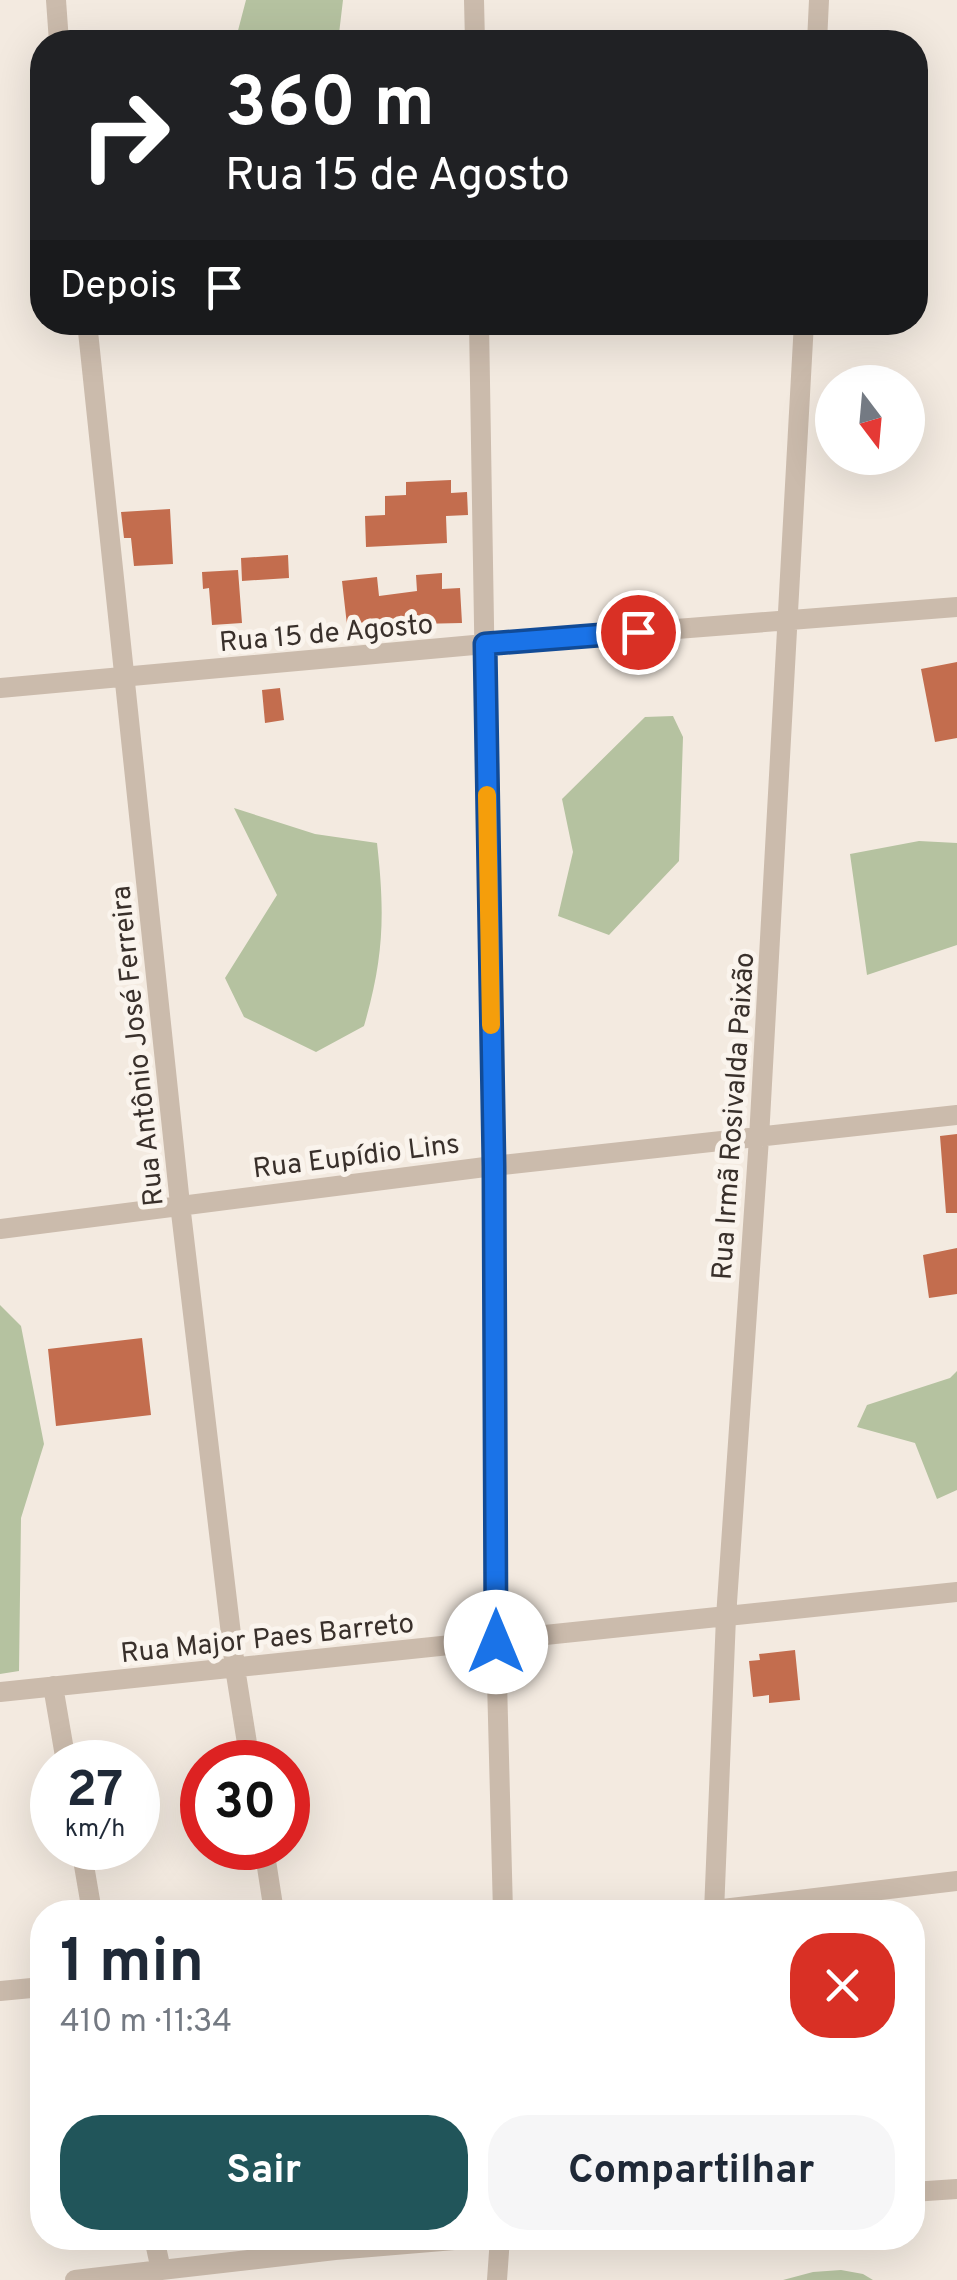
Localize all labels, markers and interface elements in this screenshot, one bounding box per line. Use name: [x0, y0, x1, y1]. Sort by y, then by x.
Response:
text: 360 m: [225, 62, 435, 151]
icon: right: [60, 70, 190, 200]
text: Rua 15 de Agosto: [225, 149, 570, 206]
icon: arrive: [197, 260, 252, 315]
text: Depois: [60, 263, 177, 312]
north arrow: [815, 365, 925, 475]
map controls: [815, 365, 925, 475]
pin: [596, 590, 681, 675]
icon: arrive: [611, 605, 666, 660]
street label: Rua 15 de Agosto: [218, 608, 435, 662]
street label: Rua Antônio José Ferreira: [104, 884, 174, 1208]
street label: Rua Irmã Rosivalda Paixão: [706, 951, 764, 1281]
street label: Rua Eupídio Lins: [251, 1127, 462, 1189]
position arrow: [444, 1590, 548, 1694]
street label: Rua Major Paes Barreto: [119, 1607, 416, 1673]
speed limit sign: 30: [180, 1740, 310, 1870]
text: 27: [67, 1761, 123, 1824]
text: km/h: [65, 1814, 125, 1846]
text: 1 min: [60, 1927, 204, 2003]
button: close: [790, 1933, 895, 2038]
text: 410 m · 11:34: [60, 2003, 232, 2043]
button: Sair: [60, 2115, 468, 2230]
button: Compartilhar: [488, 2115, 895, 2230]

